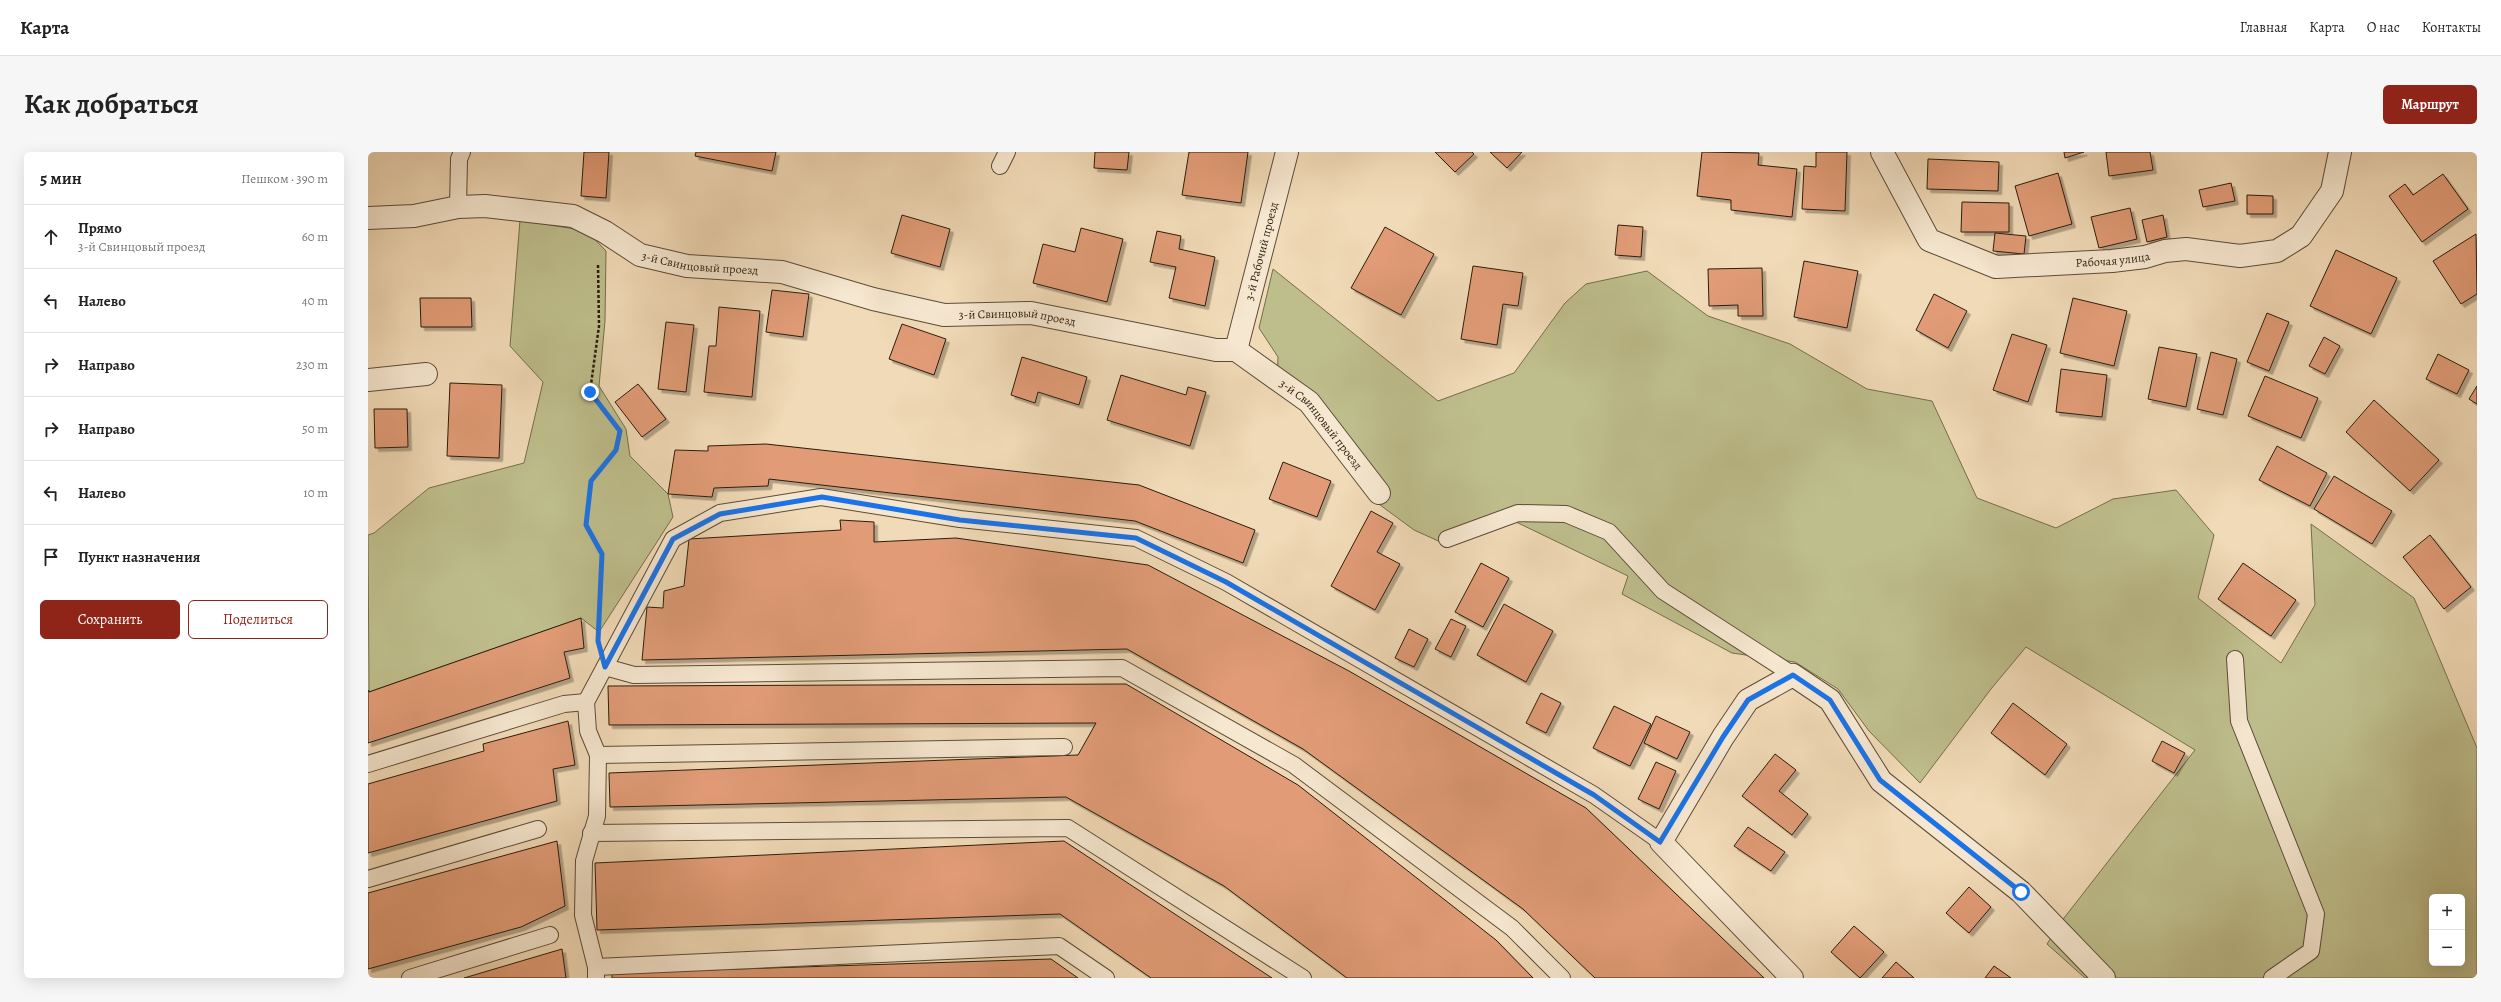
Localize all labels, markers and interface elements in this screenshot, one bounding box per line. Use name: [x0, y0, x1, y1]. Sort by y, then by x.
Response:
text: Карта: [20, 15, 69, 41]
text: Главная: [2240, 18, 2287, 37]
text: Карта: [2309, 18, 2345, 37]
text: О нас: [2367, 18, 2400, 37]
text: Контакты: [2422, 18, 2481, 37]
text: Как добраться: [24, 85, 199, 123]
button: Маршрут: [2383, 85, 2477, 124]
text: 5 мин: [40, 167, 82, 190]
text: Пешком · 390 m: [241, 170, 328, 187]
street label: 3-й Рабочий проезд: [1241, 200, 1282, 302]
text: Прямо: [78, 218, 122, 238]
icon: ahead: [40, 226, 62, 248]
text: 60 m: [302, 228, 328, 245]
text: 3-й Свинцовый проезд: [78, 238, 205, 255]
street label: 3-й Свинцовый проезд: [640, 248, 759, 278]
street label: Рабочая улица: [2075, 248, 2152, 271]
icon: left: [40, 290, 62, 312]
text: Налево: [78, 291, 126, 311]
text: 40 m: [302, 292, 328, 309]
street label: 3-й Свинцовый проезд: [959, 305, 1077, 330]
icon: right: [40, 354, 62, 376]
text: Направо: [78, 355, 135, 375]
text: 230 m: [296, 356, 328, 373]
street label: 3-й Свинцовый проезд: [1276, 375, 1366, 473]
route end: [581, 383, 599, 401]
icon: right: [40, 418, 62, 440]
text: Направо: [78, 419, 135, 439]
text: 50 m: [302, 420, 328, 437]
icon: left: [40, 482, 62, 504]
text: Налево: [78, 483, 126, 503]
text: 10 m: [303, 484, 328, 501]
icon: arrive: [40, 546, 62, 568]
text: Пункт назначения: [78, 547, 200, 567]
button: Сохранить: [40, 600, 180, 639]
button: Поделиться: [188, 600, 328, 639]
route start: [2012, 883, 2030, 901]
map controls: [2429, 894, 2465, 966]
button: +: [2429, 894, 2465, 930]
button: −: [2429, 930, 2465, 966]

